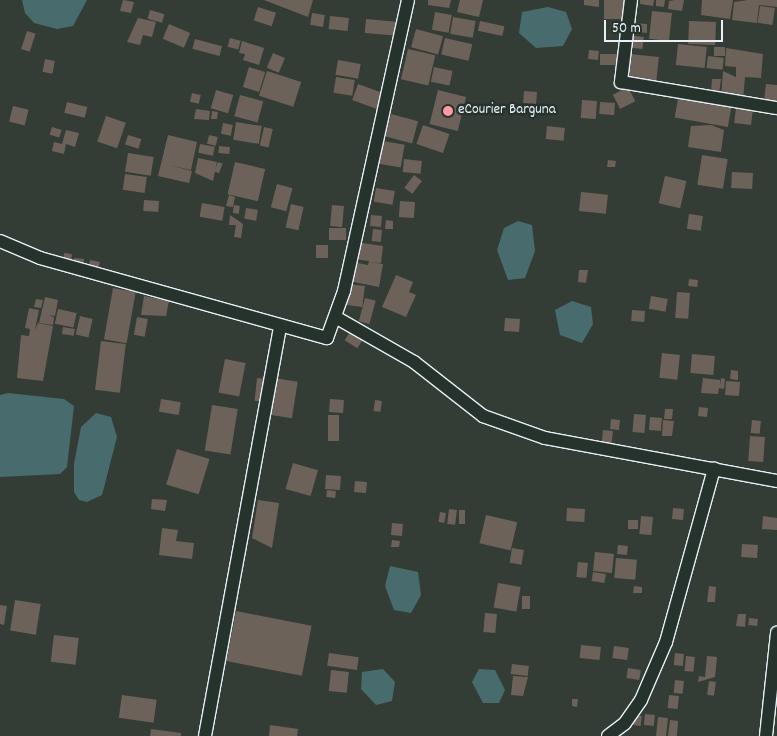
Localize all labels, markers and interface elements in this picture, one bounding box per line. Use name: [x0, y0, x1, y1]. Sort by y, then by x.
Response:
scale bar: [607, 10, 726, 42]
text: 50 m: [612, 18, 641, 40]
place label: eCourier Barguna: [458, 102, 556, 120]
marker: eCourier Barguna: [442, 105, 454, 117]

